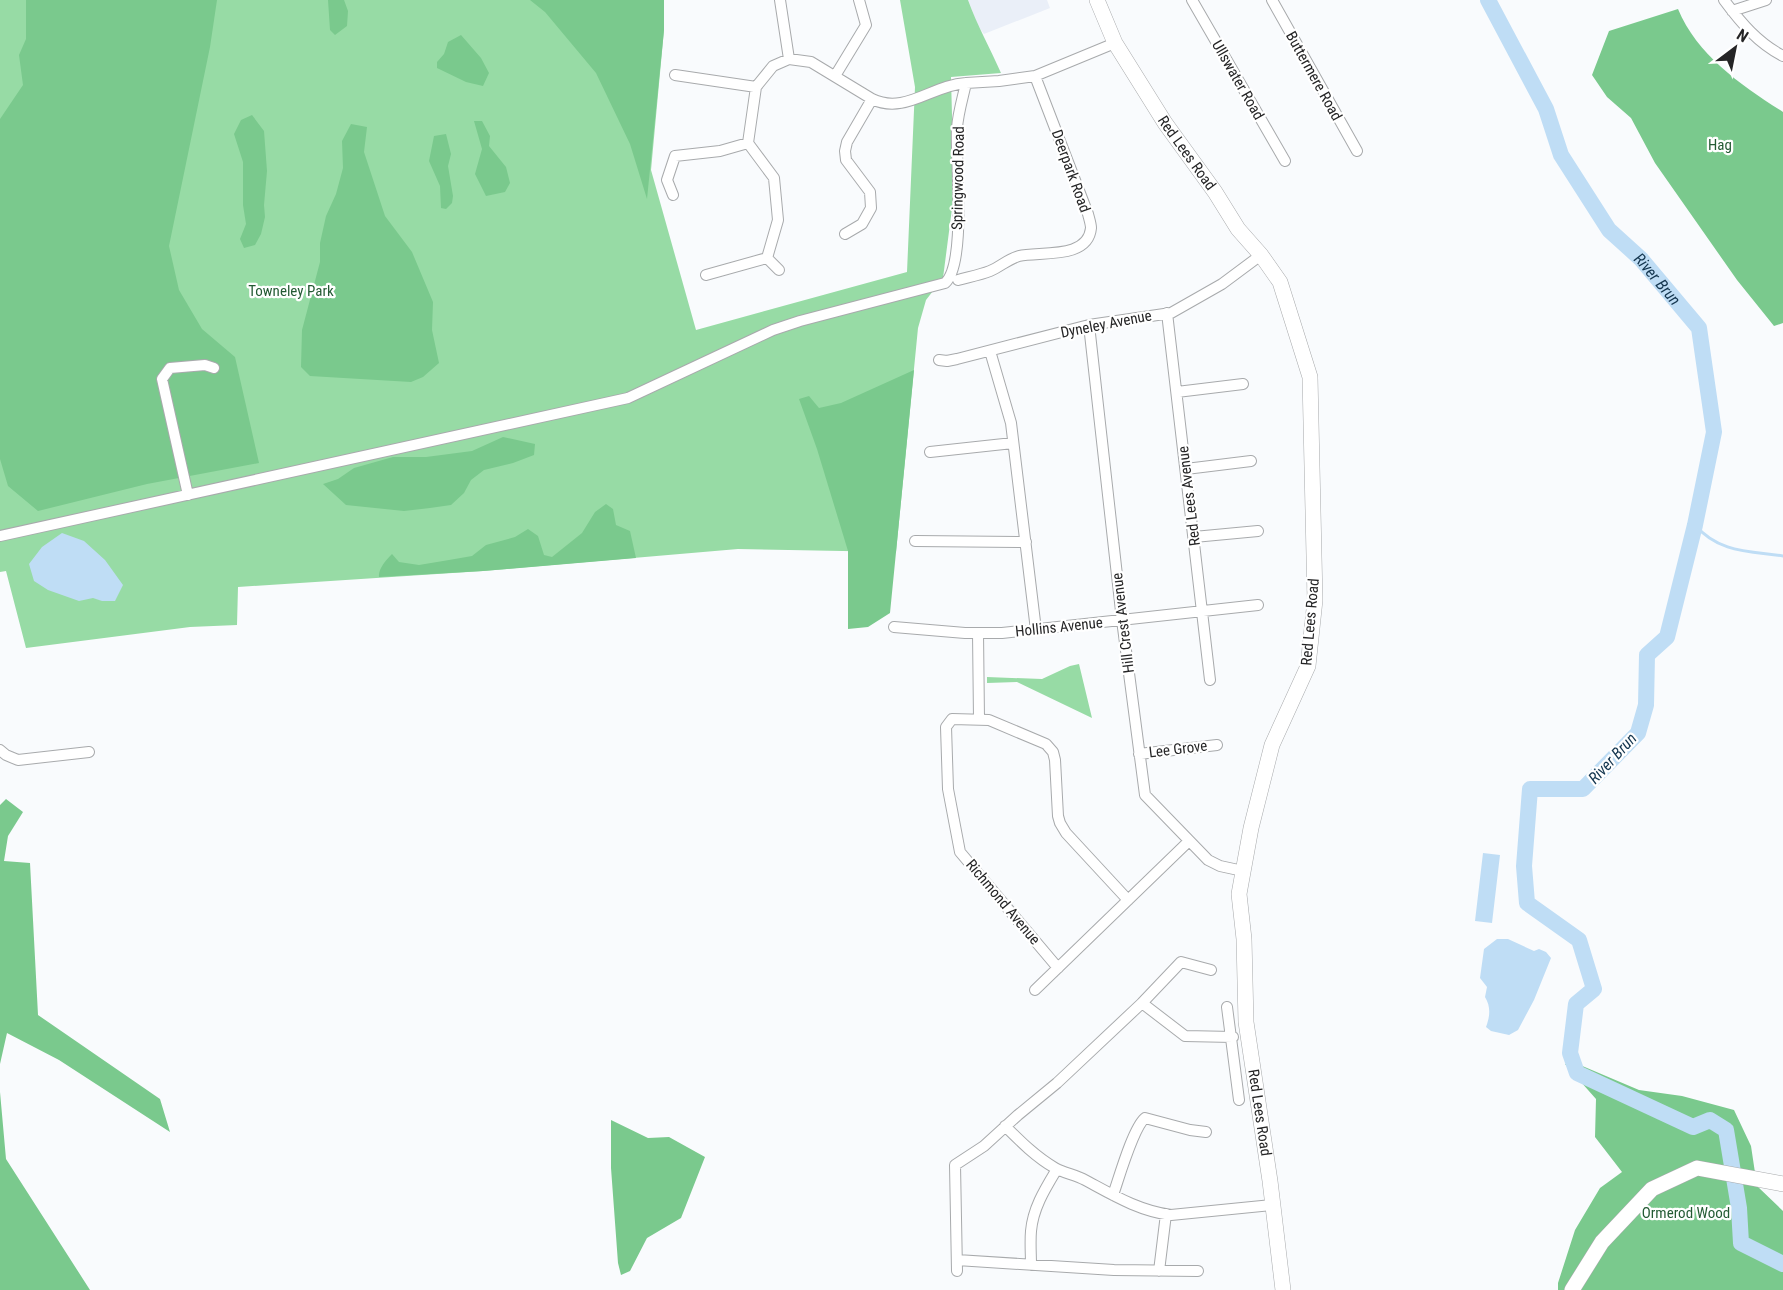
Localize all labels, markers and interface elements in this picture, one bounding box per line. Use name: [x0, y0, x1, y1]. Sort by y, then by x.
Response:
north arrow: [1705, 18, 1765, 78]
text: N: [1733, 25, 1752, 46]
street label: Buttermere Road: [1282, 28, 1346, 124]
street label: Ullswater Road: [1208, 37, 1268, 123]
street label: Red Lees Road: [1154, 113, 1220, 194]
street label: Springwood Road: [948, 126, 968, 230]
street label: Deerpark Road: [1048, 127, 1094, 215]
park label: Hag: [1708, 136, 1732, 154]
water label: River Brun: [1630, 249, 1685, 309]
park label: Towneley Park: [248, 282, 334, 300]
street label: Dyneley Avenue: [1059, 306, 1153, 342]
street label: Red Lees Avenue: [1174, 445, 1204, 547]
street label: Hill Crest Avenue: [1108, 572, 1138, 674]
street label: Red Lees Road: [1297, 578, 1323, 666]
street label: Hollins Avenue: [1014, 613, 1104, 641]
water label: River Brun: [1584, 729, 1641, 788]
street label: Lee Grove: [1148, 736, 1208, 762]
street label: Richmond Avenue: [962, 856, 1044, 948]
street label: Red Lees Road: [1244, 1068, 1275, 1157]
park label: Ormerod Wood: [1642, 1204, 1730, 1222]

